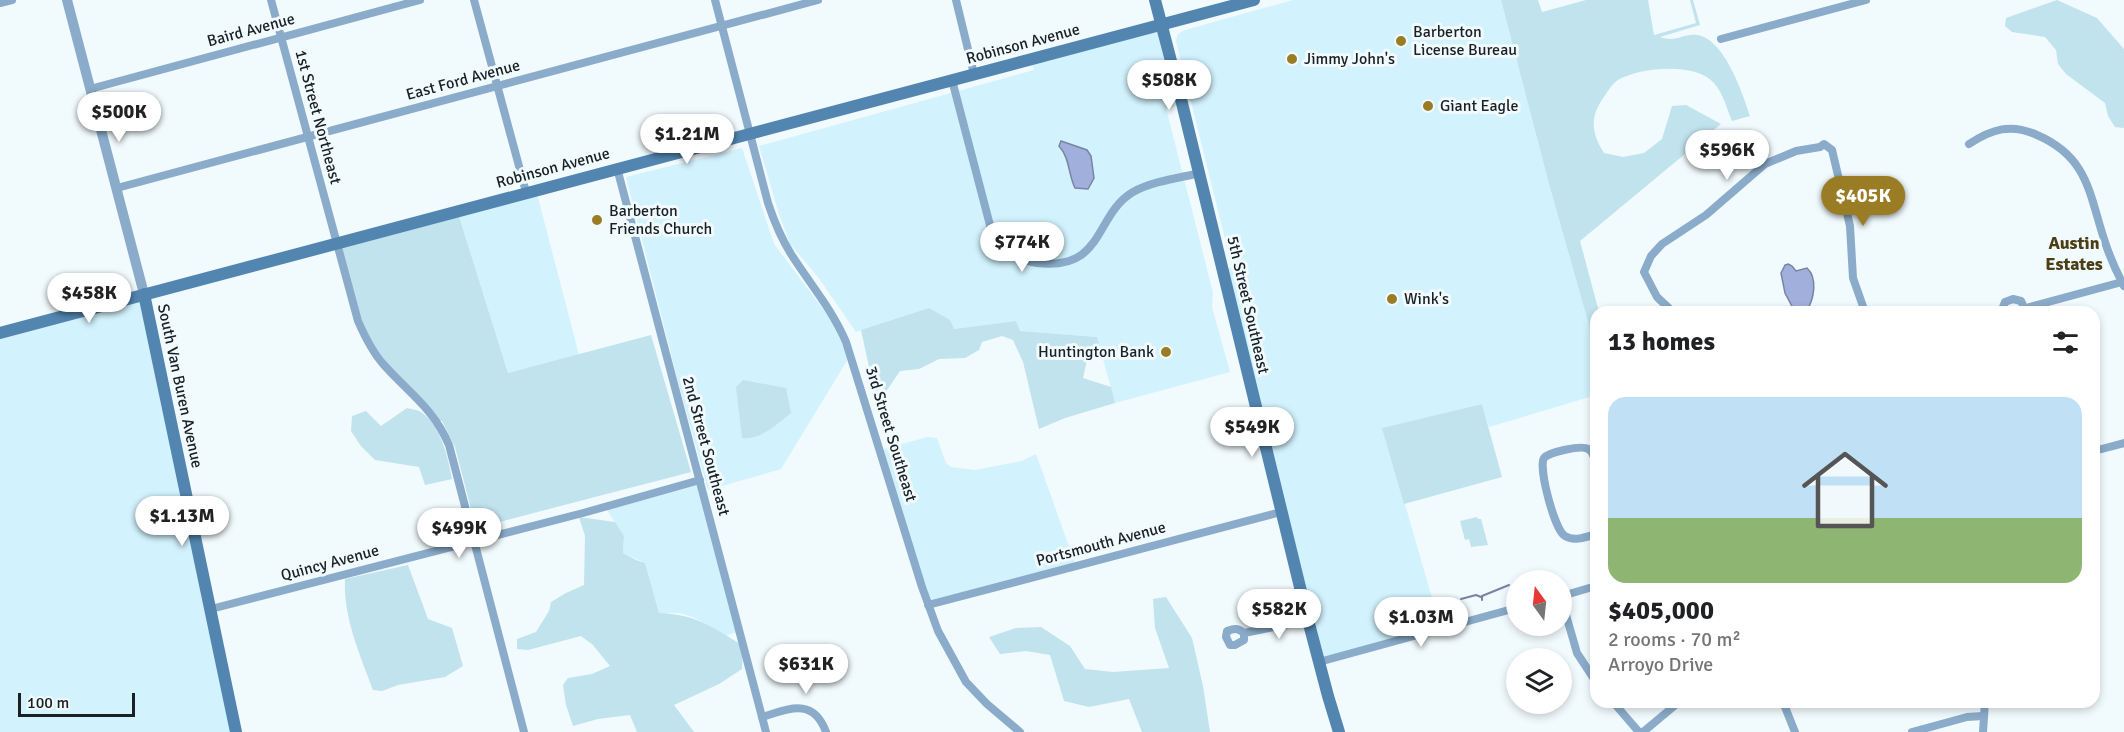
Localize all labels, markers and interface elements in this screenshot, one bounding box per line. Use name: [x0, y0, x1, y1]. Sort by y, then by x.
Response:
street label: Baird Avenue: [205, 9, 297, 51]
street label: Robinson Avenue: [964, 19, 1082, 69]
place label: Barberton License Bureau: [1413, 22, 1517, 60]
marker: Barberton License Bureau: [1394, 34, 1408, 48]
street label: 1st Street Northeast: [290, 48, 346, 187]
place label: Jimmy John's: [1304, 49, 1395, 69]
marker: Jimmy John's: [1285, 52, 1299, 66]
street label: East Ford Avenue: [404, 55, 522, 105]
pin: $508K: [1127, 60, 1211, 111]
text: $508K: [1141, 67, 1197, 92]
pin: $500K: [77, 92, 161, 143]
place label: Giant Eagle: [1440, 96, 1519, 116]
text: $500K: [91, 99, 147, 124]
marker: Giant Eagle: [1421, 99, 1435, 113]
pin: $1.21M: [638, 114, 736, 165]
text: $1.21M: [654, 121, 720, 146]
pin: $596K: [1685, 130, 1769, 181]
text: $596K: [1699, 137, 1755, 162]
street label: Robinson Avenue: [494, 143, 612, 193]
pin: $405K: [1821, 176, 1905, 227]
text: $405K: [1835, 183, 1891, 208]
place label: Barberton Friends Church: [609, 201, 712, 239]
marker: Barberton Friends Church: [590, 213, 604, 227]
pin: $774K: [980, 222, 1064, 273]
text: $774K: [994, 229, 1050, 254]
district label: Austin Estates: [2045, 232, 2103, 275]
street label: 5th Street Southeast: [1222, 234, 1274, 376]
pin: $458K: [47, 273, 131, 324]
text: $458K: [61, 280, 117, 305]
place label: Wink's: [1404, 289, 1449, 309]
marker: Wink's: [1385, 292, 1399, 306]
street label: South Van Buren Avenue: [153, 302, 207, 470]
text: 13 homes: [1608, 326, 1715, 358]
icon: filters: [2049, 326, 2082, 359]
place label: Huntington Bank: [1038, 342, 1154, 362]
marker: Huntington Bank: [1159, 345, 1173, 359]
street label: 3rd Street Southeast: [861, 364, 921, 505]
street label: 2nd Street Southeast: [678, 374, 734, 518]
pin: $549K: [1210, 407, 1294, 458]
text: $549K: [1224, 414, 1280, 439]
icon: home: [1791, 436, 1899, 544]
pin: $1.13M: [133, 496, 231, 547]
text: $1.13M: [149, 503, 215, 528]
pin: $499K: [417, 508, 501, 559]
text: $499K: [431, 515, 487, 540]
street label: Portsmouth Avenue: [1034, 517, 1168, 571]
street label: Quincy Avenue: [279, 540, 381, 586]
north arrow: [1506, 570, 1572, 636]
map controls: [1506, 570, 1572, 714]
pin: $582K: [1237, 589, 1321, 640]
text: $405,000: [1608, 595, 1714, 627]
text: $582K: [1251, 596, 1307, 621]
pin: $1.03M: [1372, 597, 1470, 648]
text: $1.03M: [1388, 604, 1454, 629]
text: 2 rooms · 70 m²: [1608, 627, 1741, 652]
pin: $631K: [764, 644, 848, 695]
button: layers: [1506, 648, 1572, 714]
text: $631K: [778, 651, 834, 676]
text: Arroyo Drive: [1608, 652, 1713, 677]
scale bar: [18, 690, 135, 718]
text: 100 m: [27, 693, 69, 713]

